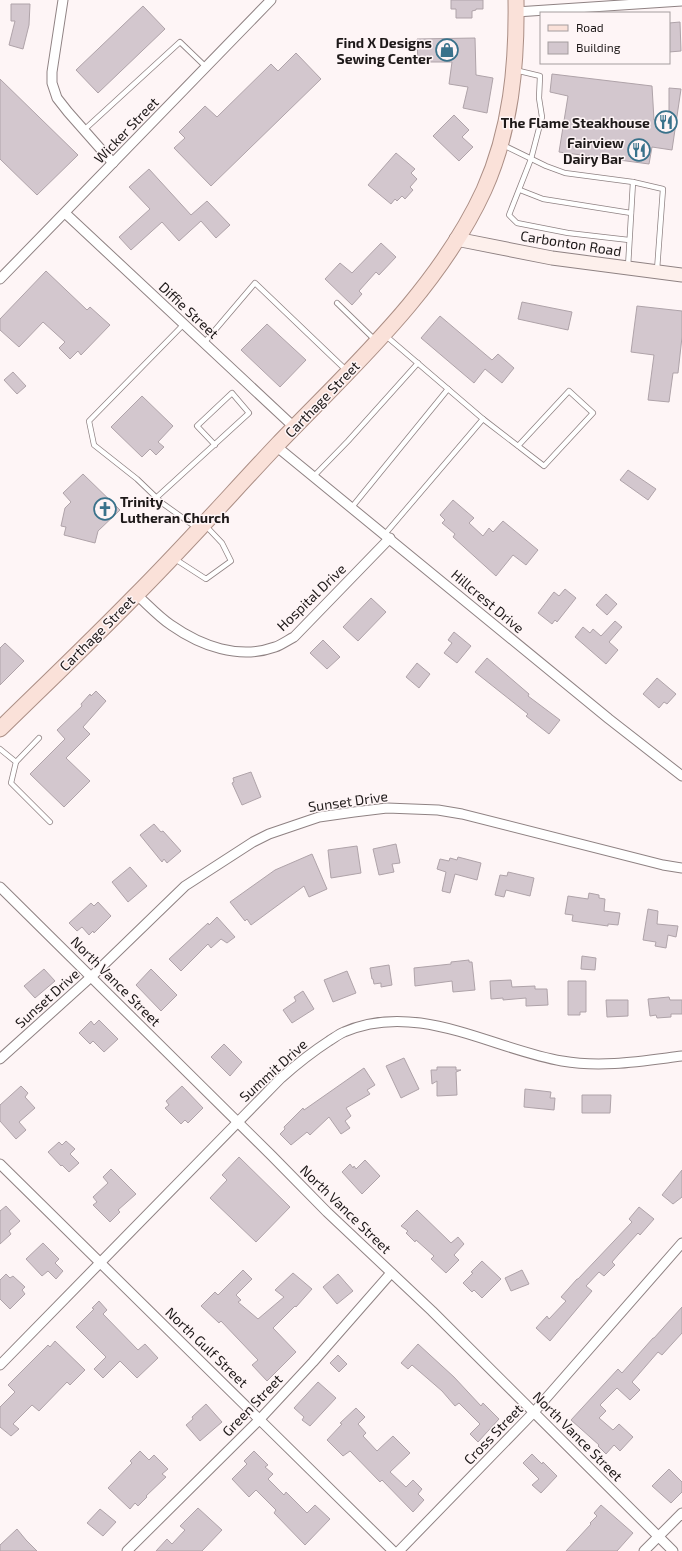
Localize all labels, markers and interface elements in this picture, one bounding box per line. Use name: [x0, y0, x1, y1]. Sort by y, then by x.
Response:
legend: [540, 12, 670, 64]
text: Road: [576, 20, 604, 34]
place label: Find X Designs Sewing Center: [336, 34, 432, 67]
shop icon: Find X Designs Sewing Center: [434, 37, 460, 63]
text: Building: [576, 40, 621, 54]
street label: Wicker Street: [90, 93, 162, 167]
restaurant icon: The Flame Steakhouse: [653, 109, 679, 135]
place label: The Flame Steakhouse: [501, 114, 650, 131]
place label: Fairview Dairy Bar: [563, 134, 624, 167]
restaurant icon: Fairview Dairy Bar: [626, 137, 652, 163]
street label: Carbonton Road: [519, 227, 623, 259]
street label: Diffie Street: [156, 278, 222, 342]
street label: Carthage Street: [281, 357, 363, 441]
place label: Trinity Lutheran Church: [120, 493, 230, 526]
church icon: Trinity Lutheran Church: [92, 496, 118, 522]
street label: Hospital Drive: [273, 560, 349, 634]
street label: Hillcrest Drive: [448, 566, 528, 636]
street label: Carthage Street: [56, 592, 138, 674]
street label: Sunset Drive: [307, 787, 389, 815]
street label: North Vance Street: [68, 933, 164, 1029]
street label: Sunset Drive: [11, 965, 83, 1031]
street label: Summit Drive: [236, 1035, 310, 1105]
street label: North Vance Street: [297, 1161, 395, 1257]
street label: North Gulf Street: [162, 1303, 252, 1391]
street label: Green Street: [218, 1371, 286, 1439]
street label: North Vance Street: [530, 1388, 626, 1484]
street label: Cross Street: [460, 1400, 526, 1468]

